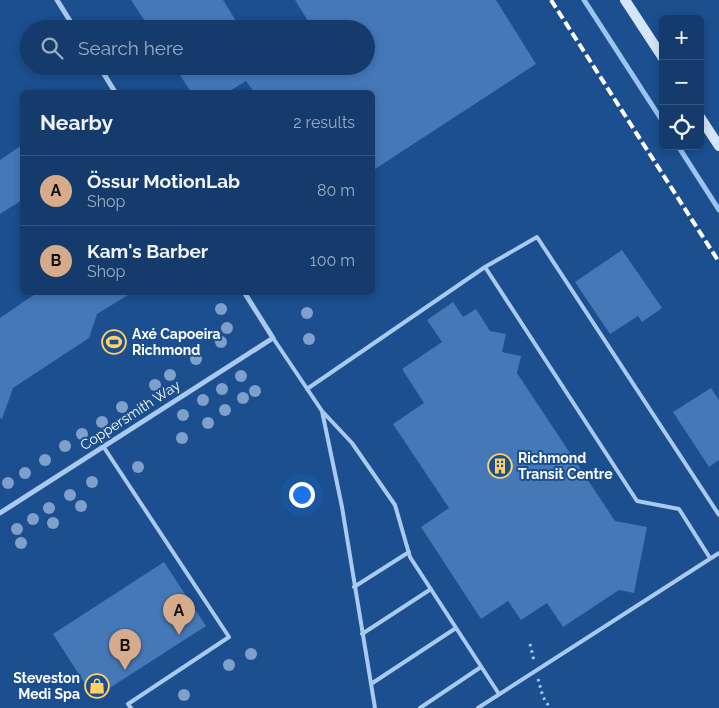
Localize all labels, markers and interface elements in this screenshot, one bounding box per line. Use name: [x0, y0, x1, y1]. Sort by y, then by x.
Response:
map controls: [659, 15, 704, 150]
button: +: [659, 15, 704, 60]
search box: [20, 20, 375, 75]
icon: search: [38, 34, 66, 62]
text: Search here: [78, 37, 184, 59]
button: −: [659, 60, 704, 105]
button: locate: [659, 105, 704, 150]
text: Nearby: [40, 110, 113, 135]
text: 2 results: [293, 113, 355, 132]
text: Össur MotionLab: [87, 170, 240, 192]
text: A: [51, 181, 61, 200]
text: 80 m: [317, 181, 355, 200]
text: Shop: [87, 192, 125, 211]
text: Kam's Barber: [87, 240, 208, 262]
text: B: [51, 251, 61, 270]
text: 100 m: [310, 251, 355, 270]
text: Shop: [87, 262, 125, 281]
place label: Axé Capoeira Richmond: [132, 326, 221, 358]
sports icon: Axé Capoeira Richmond: [101, 329, 127, 355]
street label: Coppersmith Way: [77, 377, 183, 453]
place label: Richmond Transit Centre: [518, 450, 613, 482]
building icon: Richmond Transit Centre: [487, 453, 513, 479]
your location: [289, 482, 315, 508]
pin: A: [163, 594, 195, 635]
pin: B: [109, 629, 141, 670]
place label: Steveston Medi Spa: [13, 670, 80, 702]
shop icon: Steveston Medi Spa: [84, 673, 110, 699]

